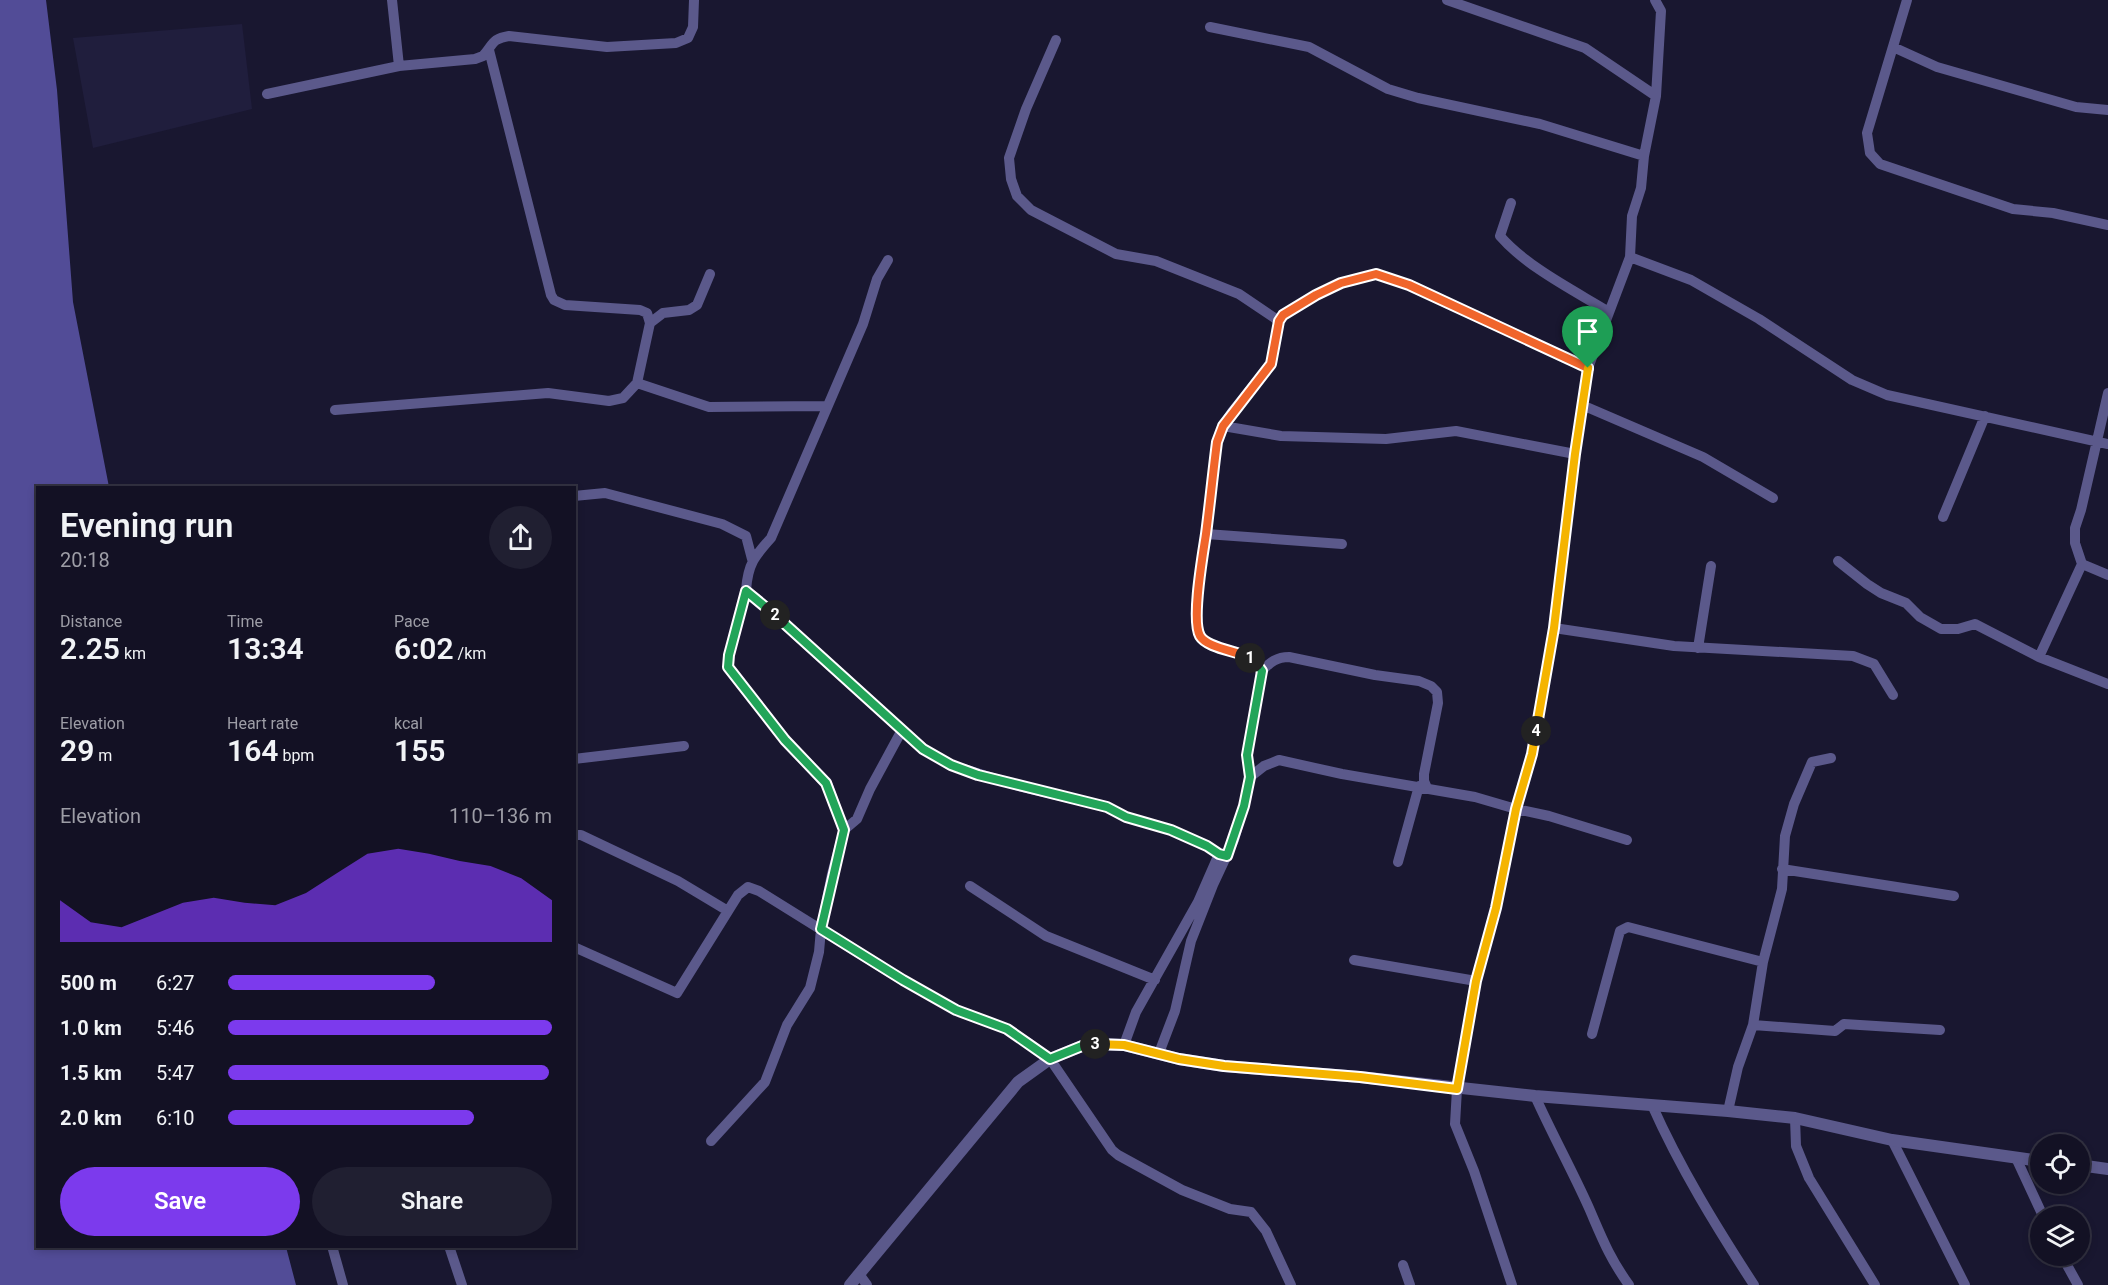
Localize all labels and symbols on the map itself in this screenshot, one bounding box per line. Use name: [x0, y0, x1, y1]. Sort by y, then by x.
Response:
pin: [1562, 306, 1613, 368]
pin: 2: [760, 600, 790, 630]
pin: 1: [1235, 643, 1265, 673]
pin: 4: [1521, 716, 1551, 746]
pin: 3: [1080, 1029, 1110, 1059]

